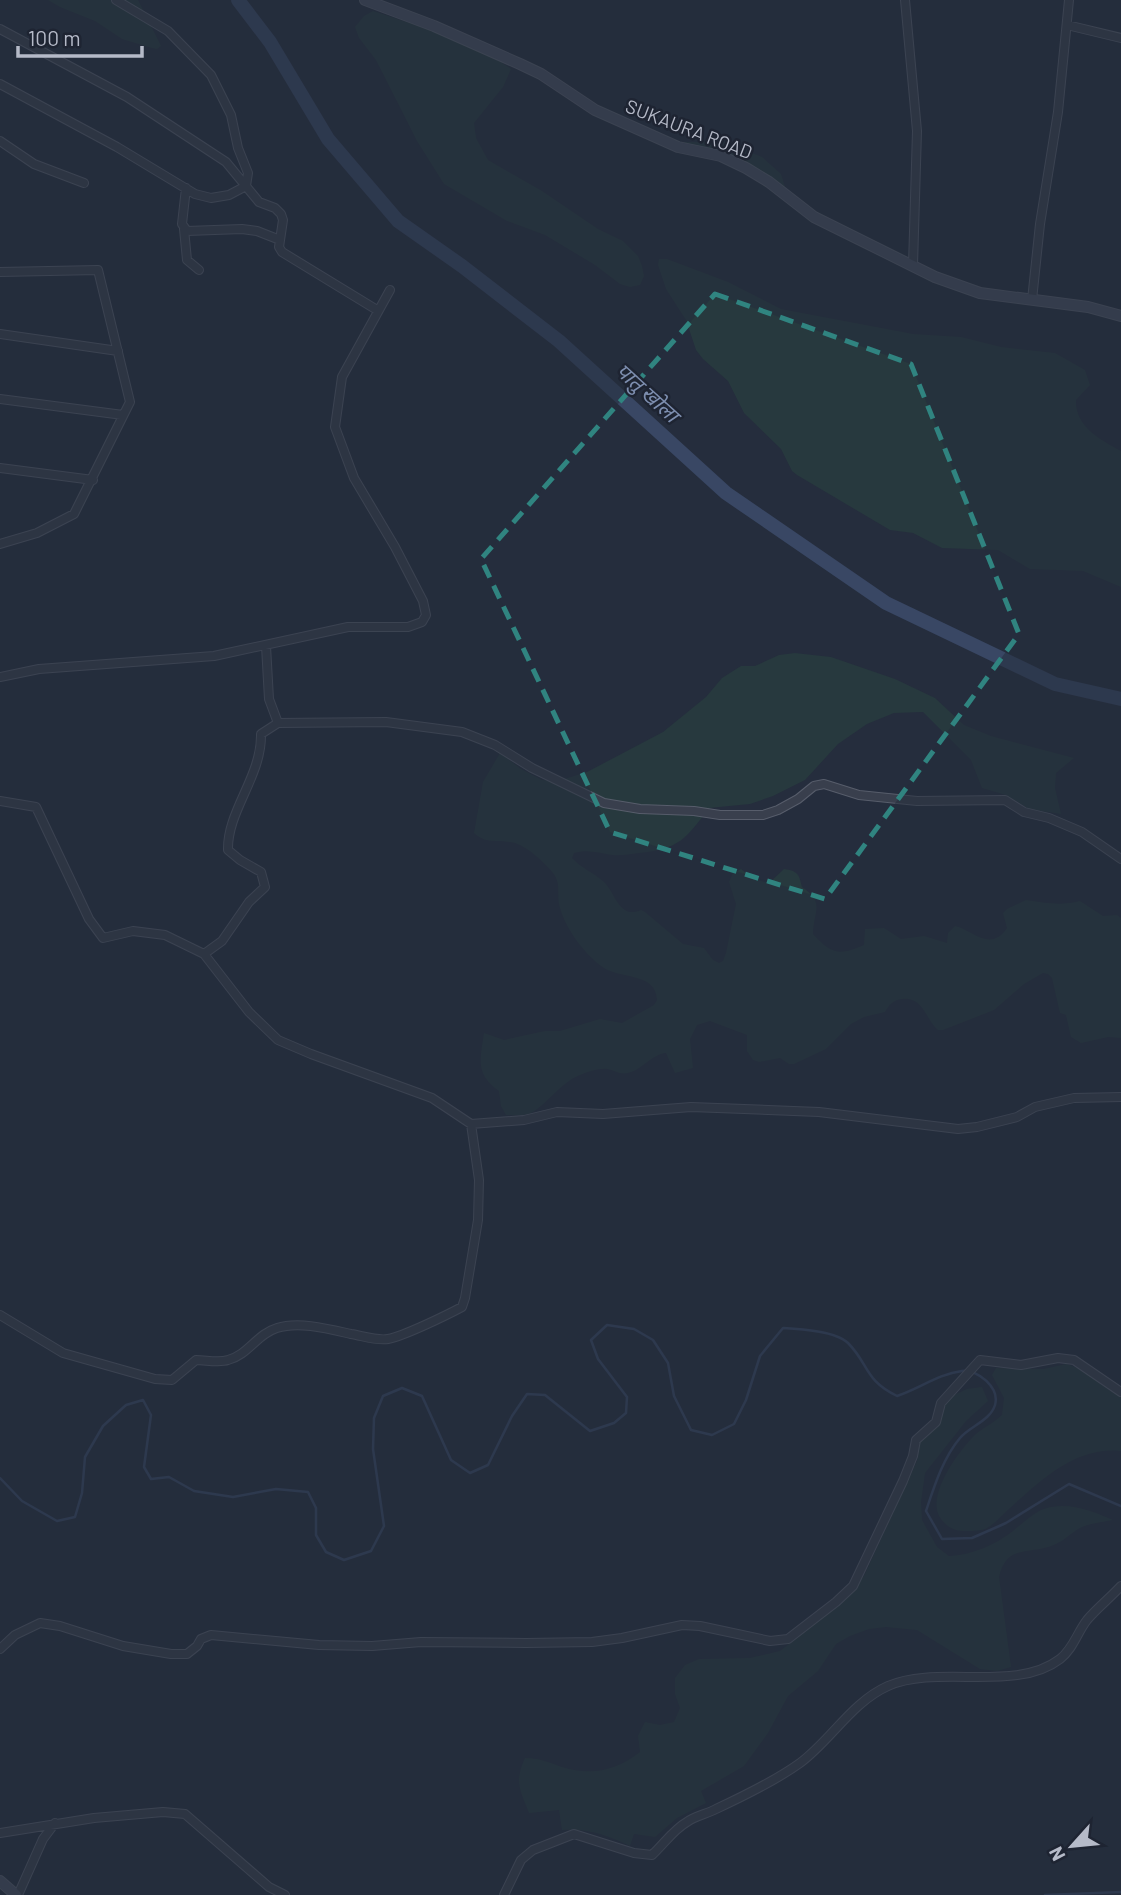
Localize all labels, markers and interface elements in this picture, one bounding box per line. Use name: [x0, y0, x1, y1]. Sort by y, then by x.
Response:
scale bar: [18, 14, 142, 58]
text: 100 m: [28, 25, 81, 50]
street label: SUKAURA ROAD: [623, 94, 756, 163]
water label: पातु खोला: [610, 357, 687, 430]
north arrow: [1037, 1811, 1107, 1881]
text: N: [1043, 1843, 1070, 1865]

